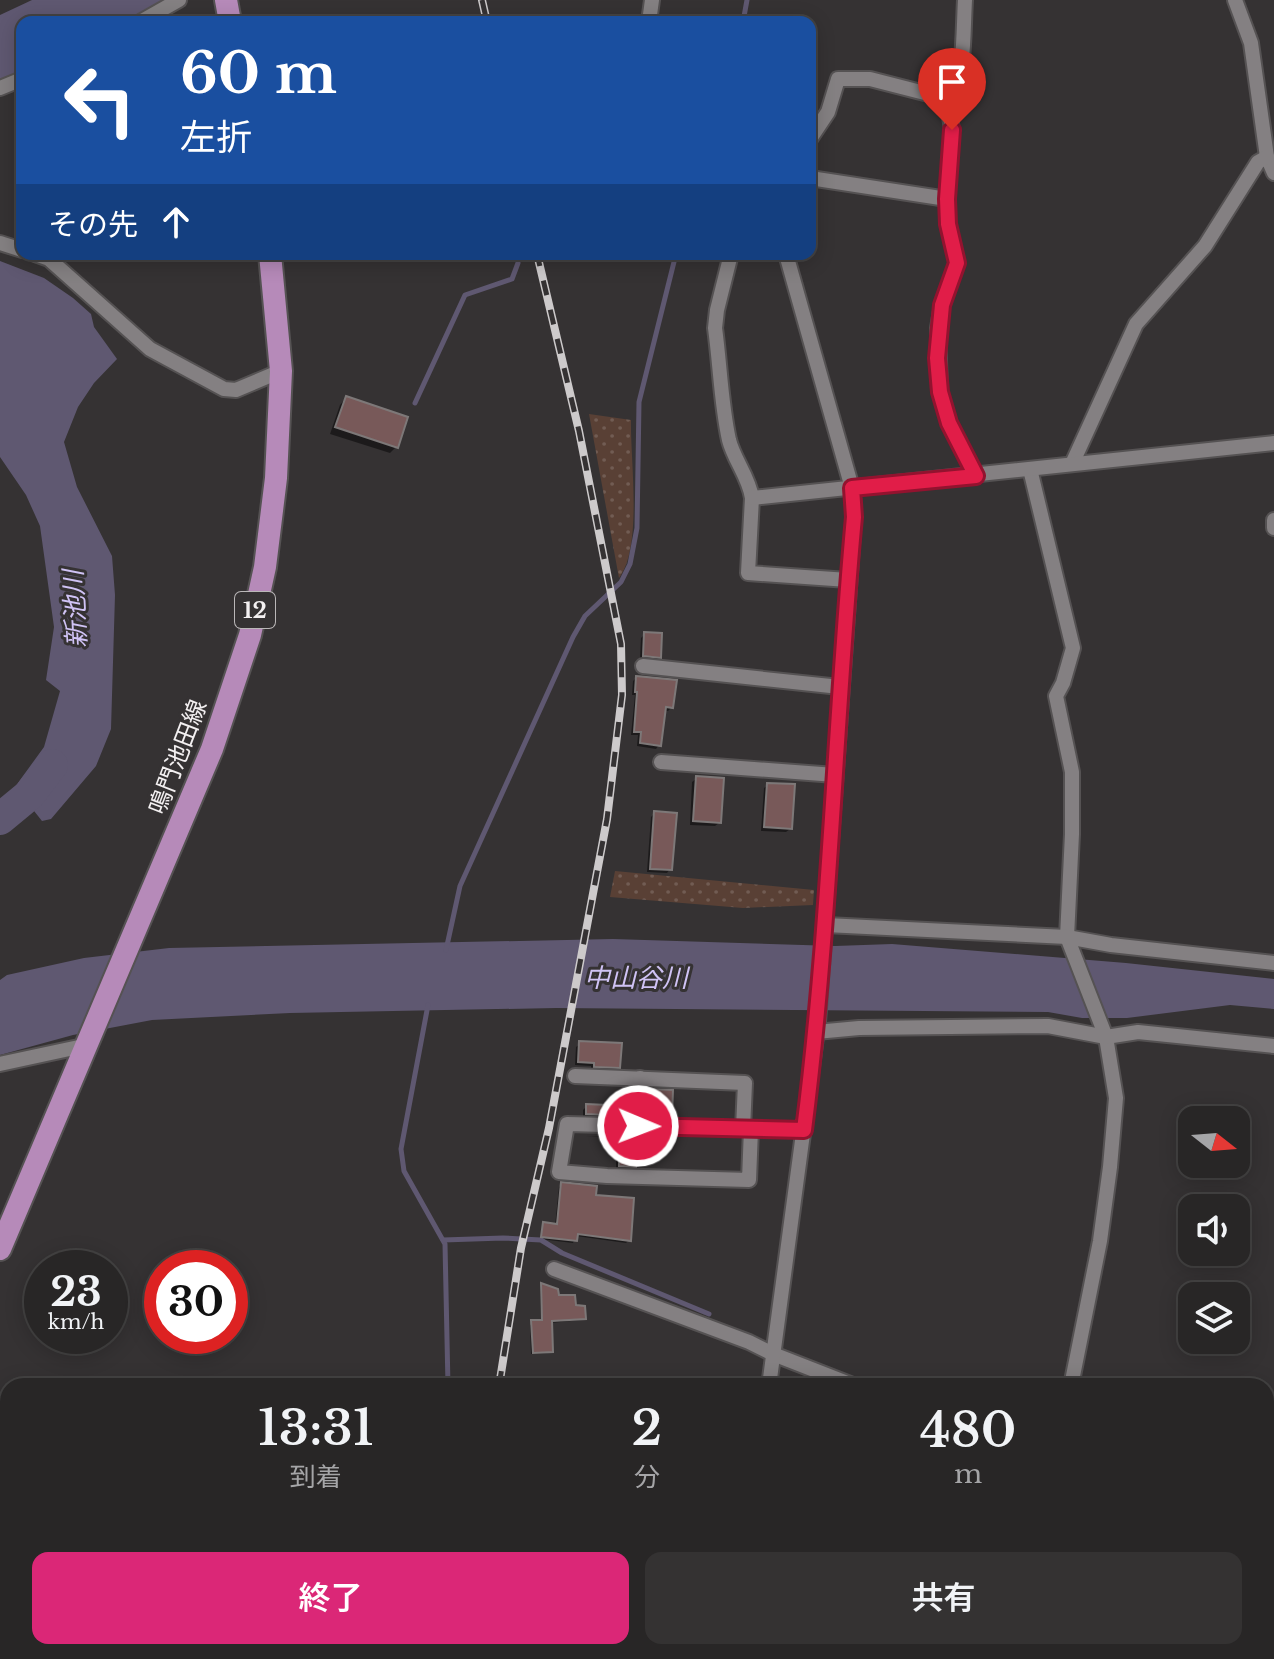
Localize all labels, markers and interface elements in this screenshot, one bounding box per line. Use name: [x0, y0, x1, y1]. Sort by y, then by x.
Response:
text: 60 m: [180, 39, 337, 108]
icon: left: [48, 48, 152, 152]
pin: [918, 48, 986, 130]
icon: arrive: [930, 60, 974, 104]
text: 左折: [180, 115, 252, 160]
icon: ahead: [154, 200, 198, 244]
text: その先: [48, 206, 138, 243]
water label: 新池川: [57, 566, 93, 649]
road number: 12: [235, 592, 275, 628]
street label: 鳴門池田線: [142, 696, 213, 818]
water label: 中山谷川: [584, 962, 691, 994]
position arrow: [596, 1084, 680, 1168]
north arrow: [1178, 1106, 1250, 1178]
map controls: [1178, 1106, 1250, 1354]
button: sound: [1178, 1194, 1250, 1266]
speed limit sign: 30: [144, 1250, 248, 1354]
text: 23: [50, 1267, 102, 1317]
button: layers: [1178, 1282, 1250, 1354]
text: km/h: [48, 1310, 104, 1334]
text: 13:31: [258, 1398, 374, 1458]
text: 2: [632, 1398, 662, 1458]
text: 480: [920, 1400, 1016, 1460]
text: m: [954, 1458, 982, 1490]
text: 到着: [290, 1461, 342, 1493]
text: 分: [634, 1461, 660, 1493]
button: 終了: [32, 1552, 629, 1644]
button: 共有: [645, 1552, 1242, 1644]

